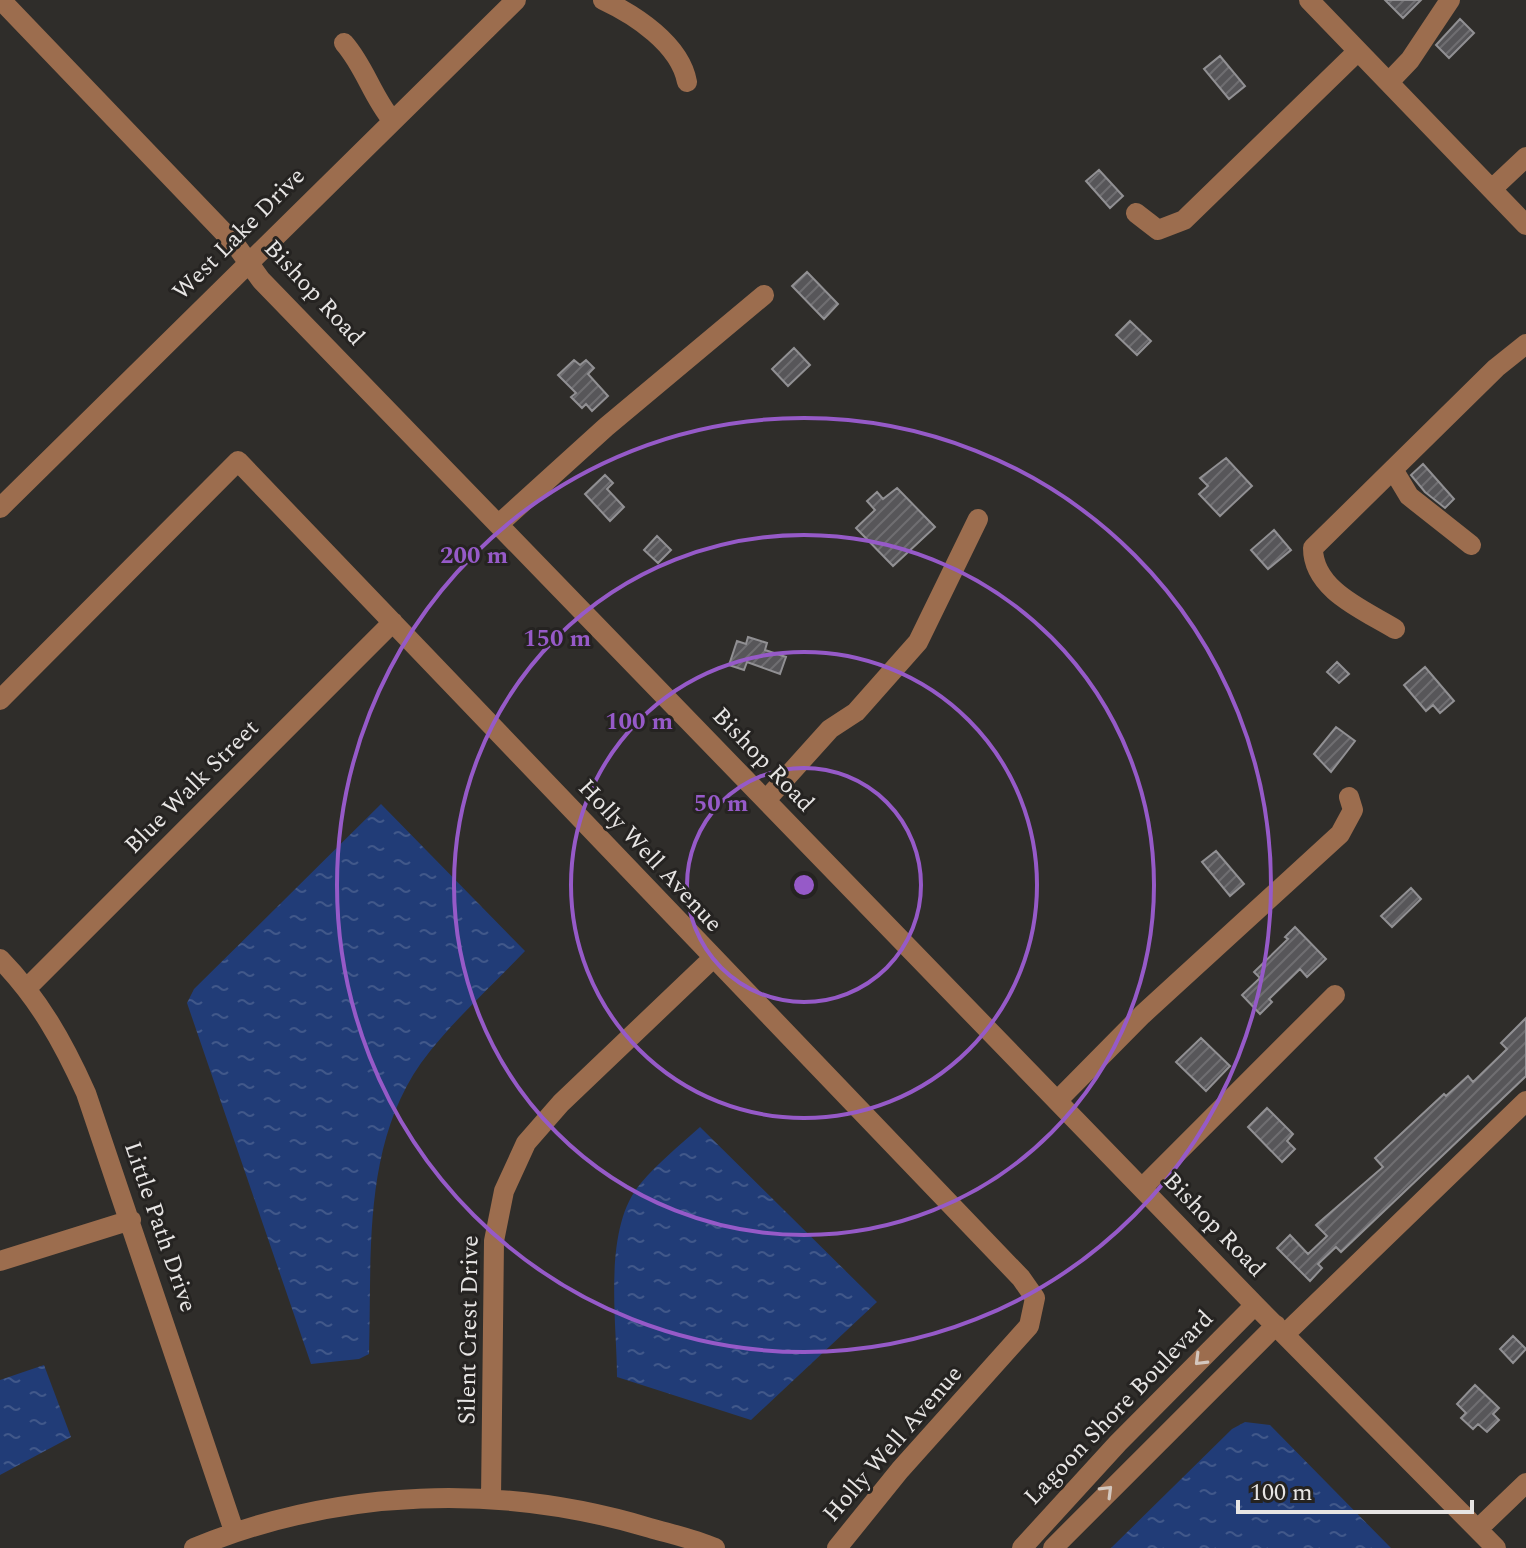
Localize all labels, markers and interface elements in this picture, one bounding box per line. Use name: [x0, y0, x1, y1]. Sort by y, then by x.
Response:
street label: West Lake Drive: [164, 159, 314, 309]
street label: Bishop Road: [255, 232, 373, 354]
text: 200 m: [440, 538, 508, 574]
text: 150 m: [523, 621, 591, 657]
street label: Bishop Road: [703, 699, 823, 821]
text: 100 m: [605, 704, 673, 740]
street label: Blue Walk Street: [116, 711, 268, 863]
street label: Holly Well Avenue: [569, 771, 731, 941]
text: 50 m: [694, 786, 749, 822]
centre of rings: [790, 871, 818, 899]
street label: Little Path Drive: [114, 1137, 206, 1317]
street label: Bishop Road: [1154, 1164, 1274, 1286]
street label: Silent Crest Drive: [449, 1235, 489, 1425]
street label: Lagoon Shore Boulevard: [1016, 1302, 1222, 1514]
one-way arrow: [1195, 1351, 1209, 1365]
street label: Holly Well Avenue: [814, 1357, 972, 1531]
scale bar: [1238, 1464, 1472, 1514]
text: 100 m: [1250, 1475, 1313, 1511]
one-way arrow: [1098, 1486, 1112, 1500]

